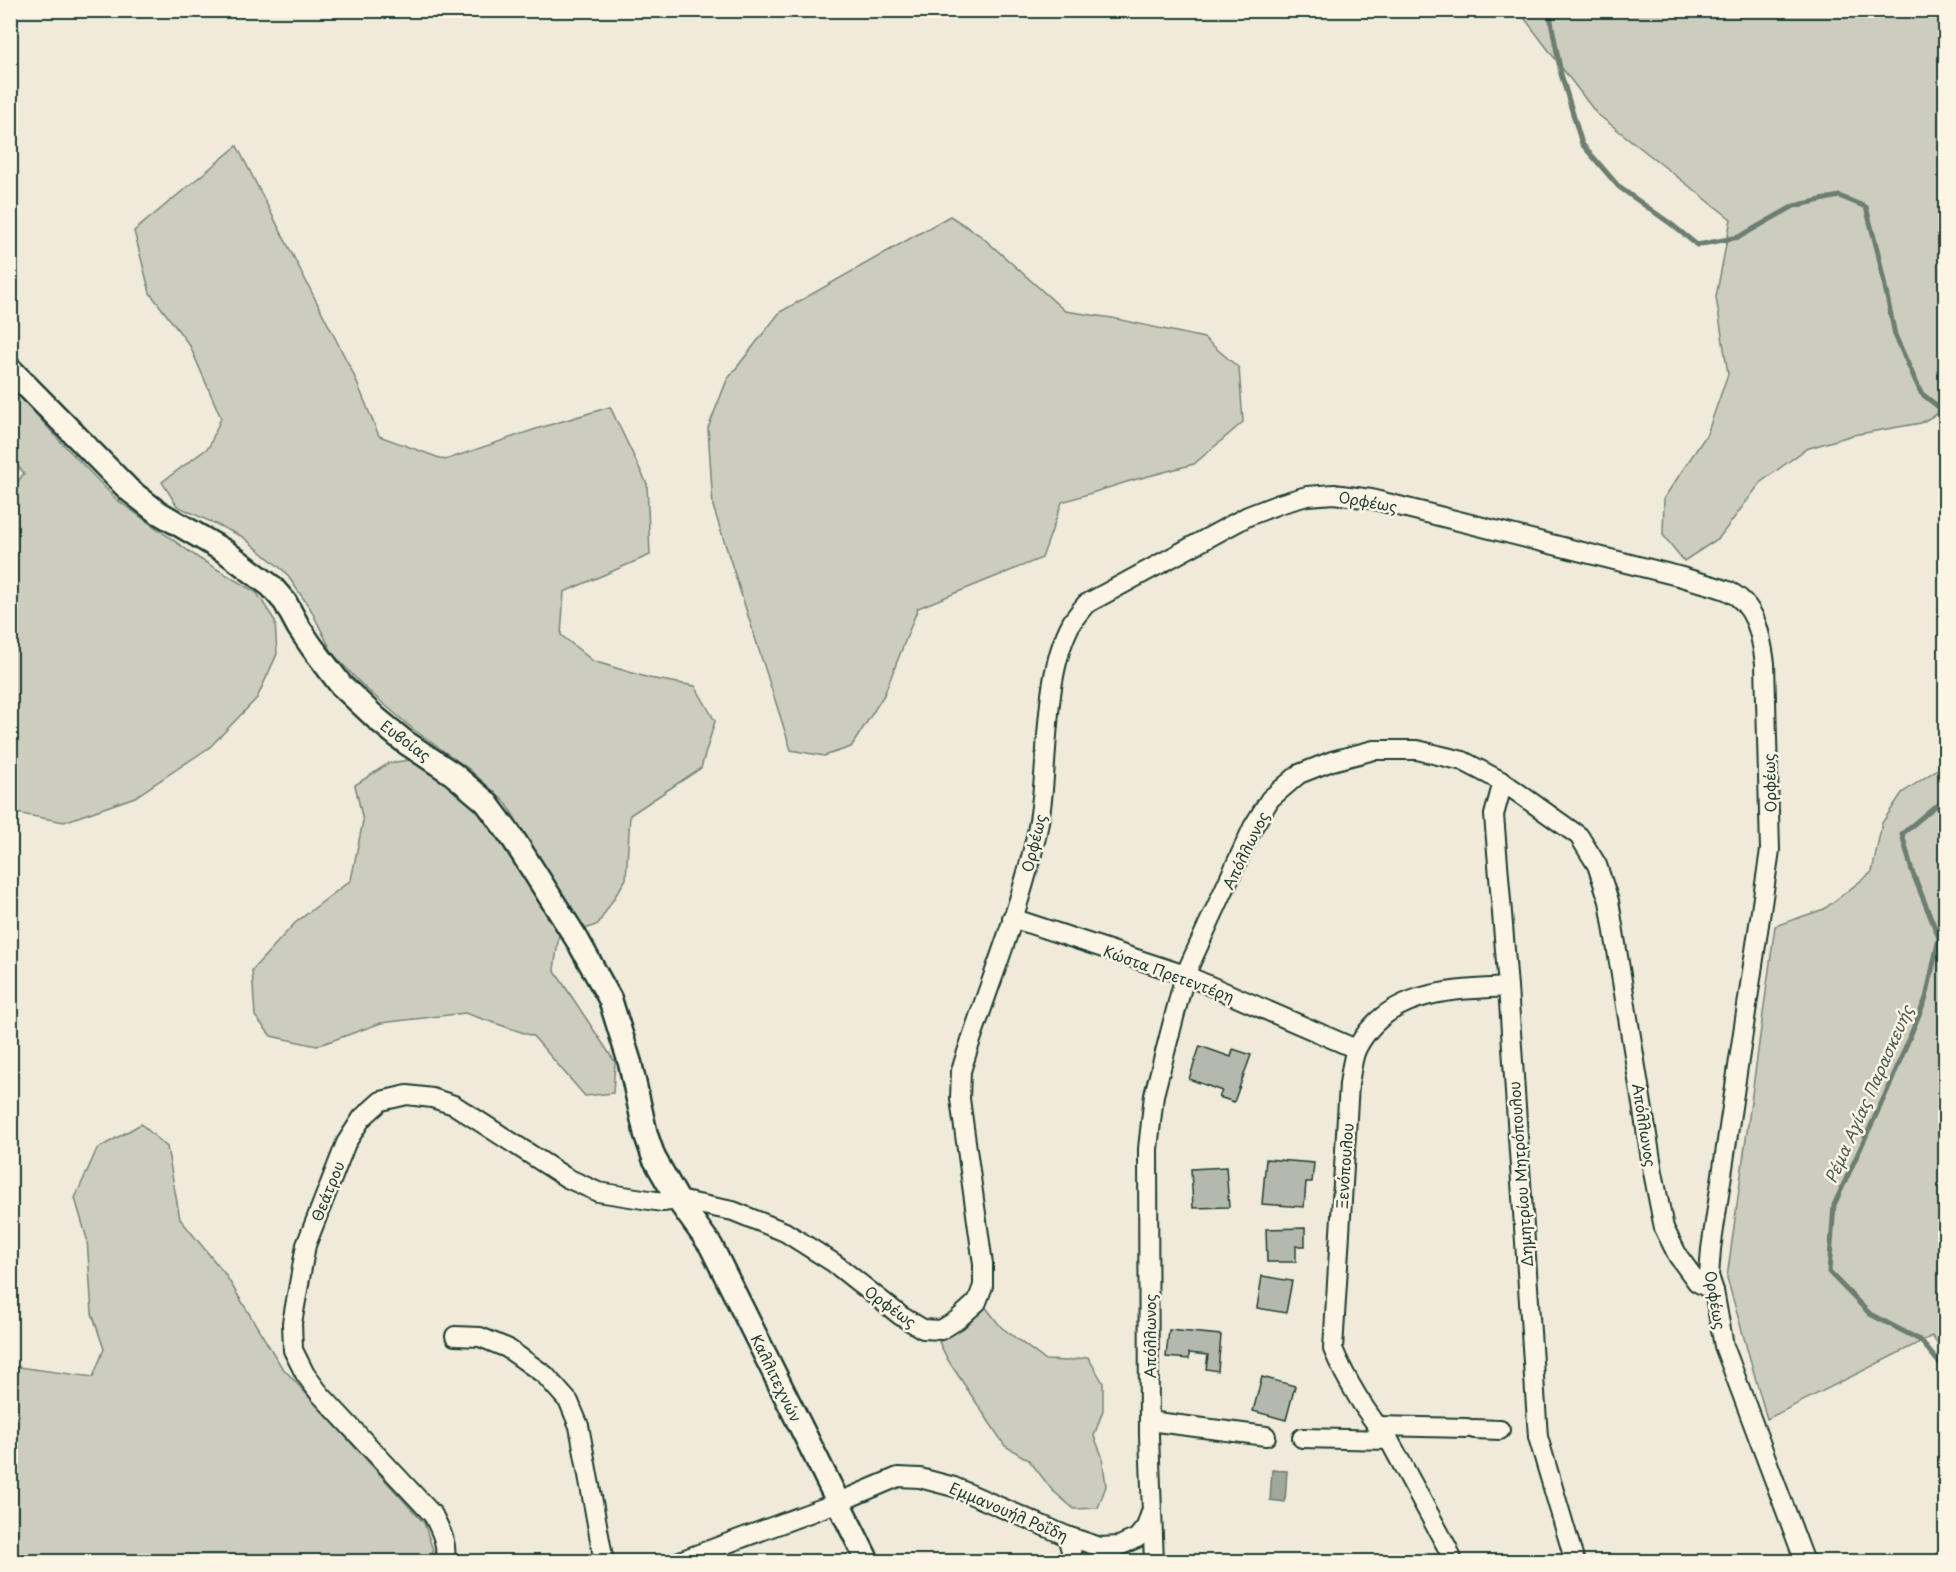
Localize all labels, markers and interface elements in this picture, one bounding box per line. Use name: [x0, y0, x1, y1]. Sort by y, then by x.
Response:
street label: Ορφέως: [1337, 485, 1399, 518]
street label: Ευβοίας: [376, 714, 436, 766]
street label: Ορφέως: [1756, 753, 1782, 813]
street label: Απόλλωνος: [1216, 807, 1274, 893]
street label: Ορφέως: [1015, 811, 1051, 874]
street label: Κώστα Πρετεντέρη: [1100, 939, 1238, 1007]
water label: Ρέμα Αγίας Παρασκευής: [1818, 1000, 1919, 1187]
street label: Δημητρίου Μητρόπουλου: [1502, 1081, 1538, 1267]
street label: Απόλλωνος: [1627, 1082, 1663, 1169]
street label: Ξενόπουλου: [1330, 1122, 1358, 1210]
street label: Θεάτρου: [304, 1157, 350, 1225]
street label: Ορφέως: [1700, 1269, 1733, 1331]
street label: Ορφέως: [860, 1279, 922, 1333]
street label: Απόλλωνος: [1138, 1294, 1161, 1378]
street label: Καλλιτεχνών: [746, 1330, 808, 1426]
street label: Εμμανουήλ Ροΐδη: [946, 1476, 1072, 1546]

